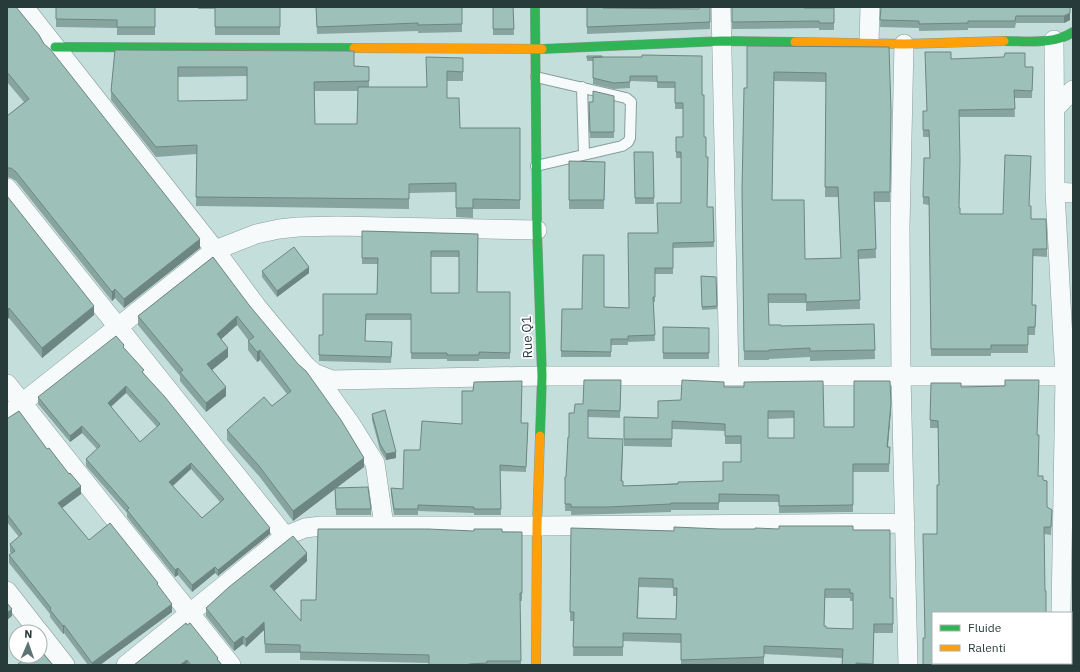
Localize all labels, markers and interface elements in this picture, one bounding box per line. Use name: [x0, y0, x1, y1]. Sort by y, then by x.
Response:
street label: Rue Q1: [518, 315, 536, 359]
legend: [932, 612, 1072, 664]
text: Fluide: [968, 620, 1002, 635]
north arrow: [8, 624, 48, 664]
text: N: [24, 627, 33, 641]
text: Ralenti: [968, 640, 1006, 655]

